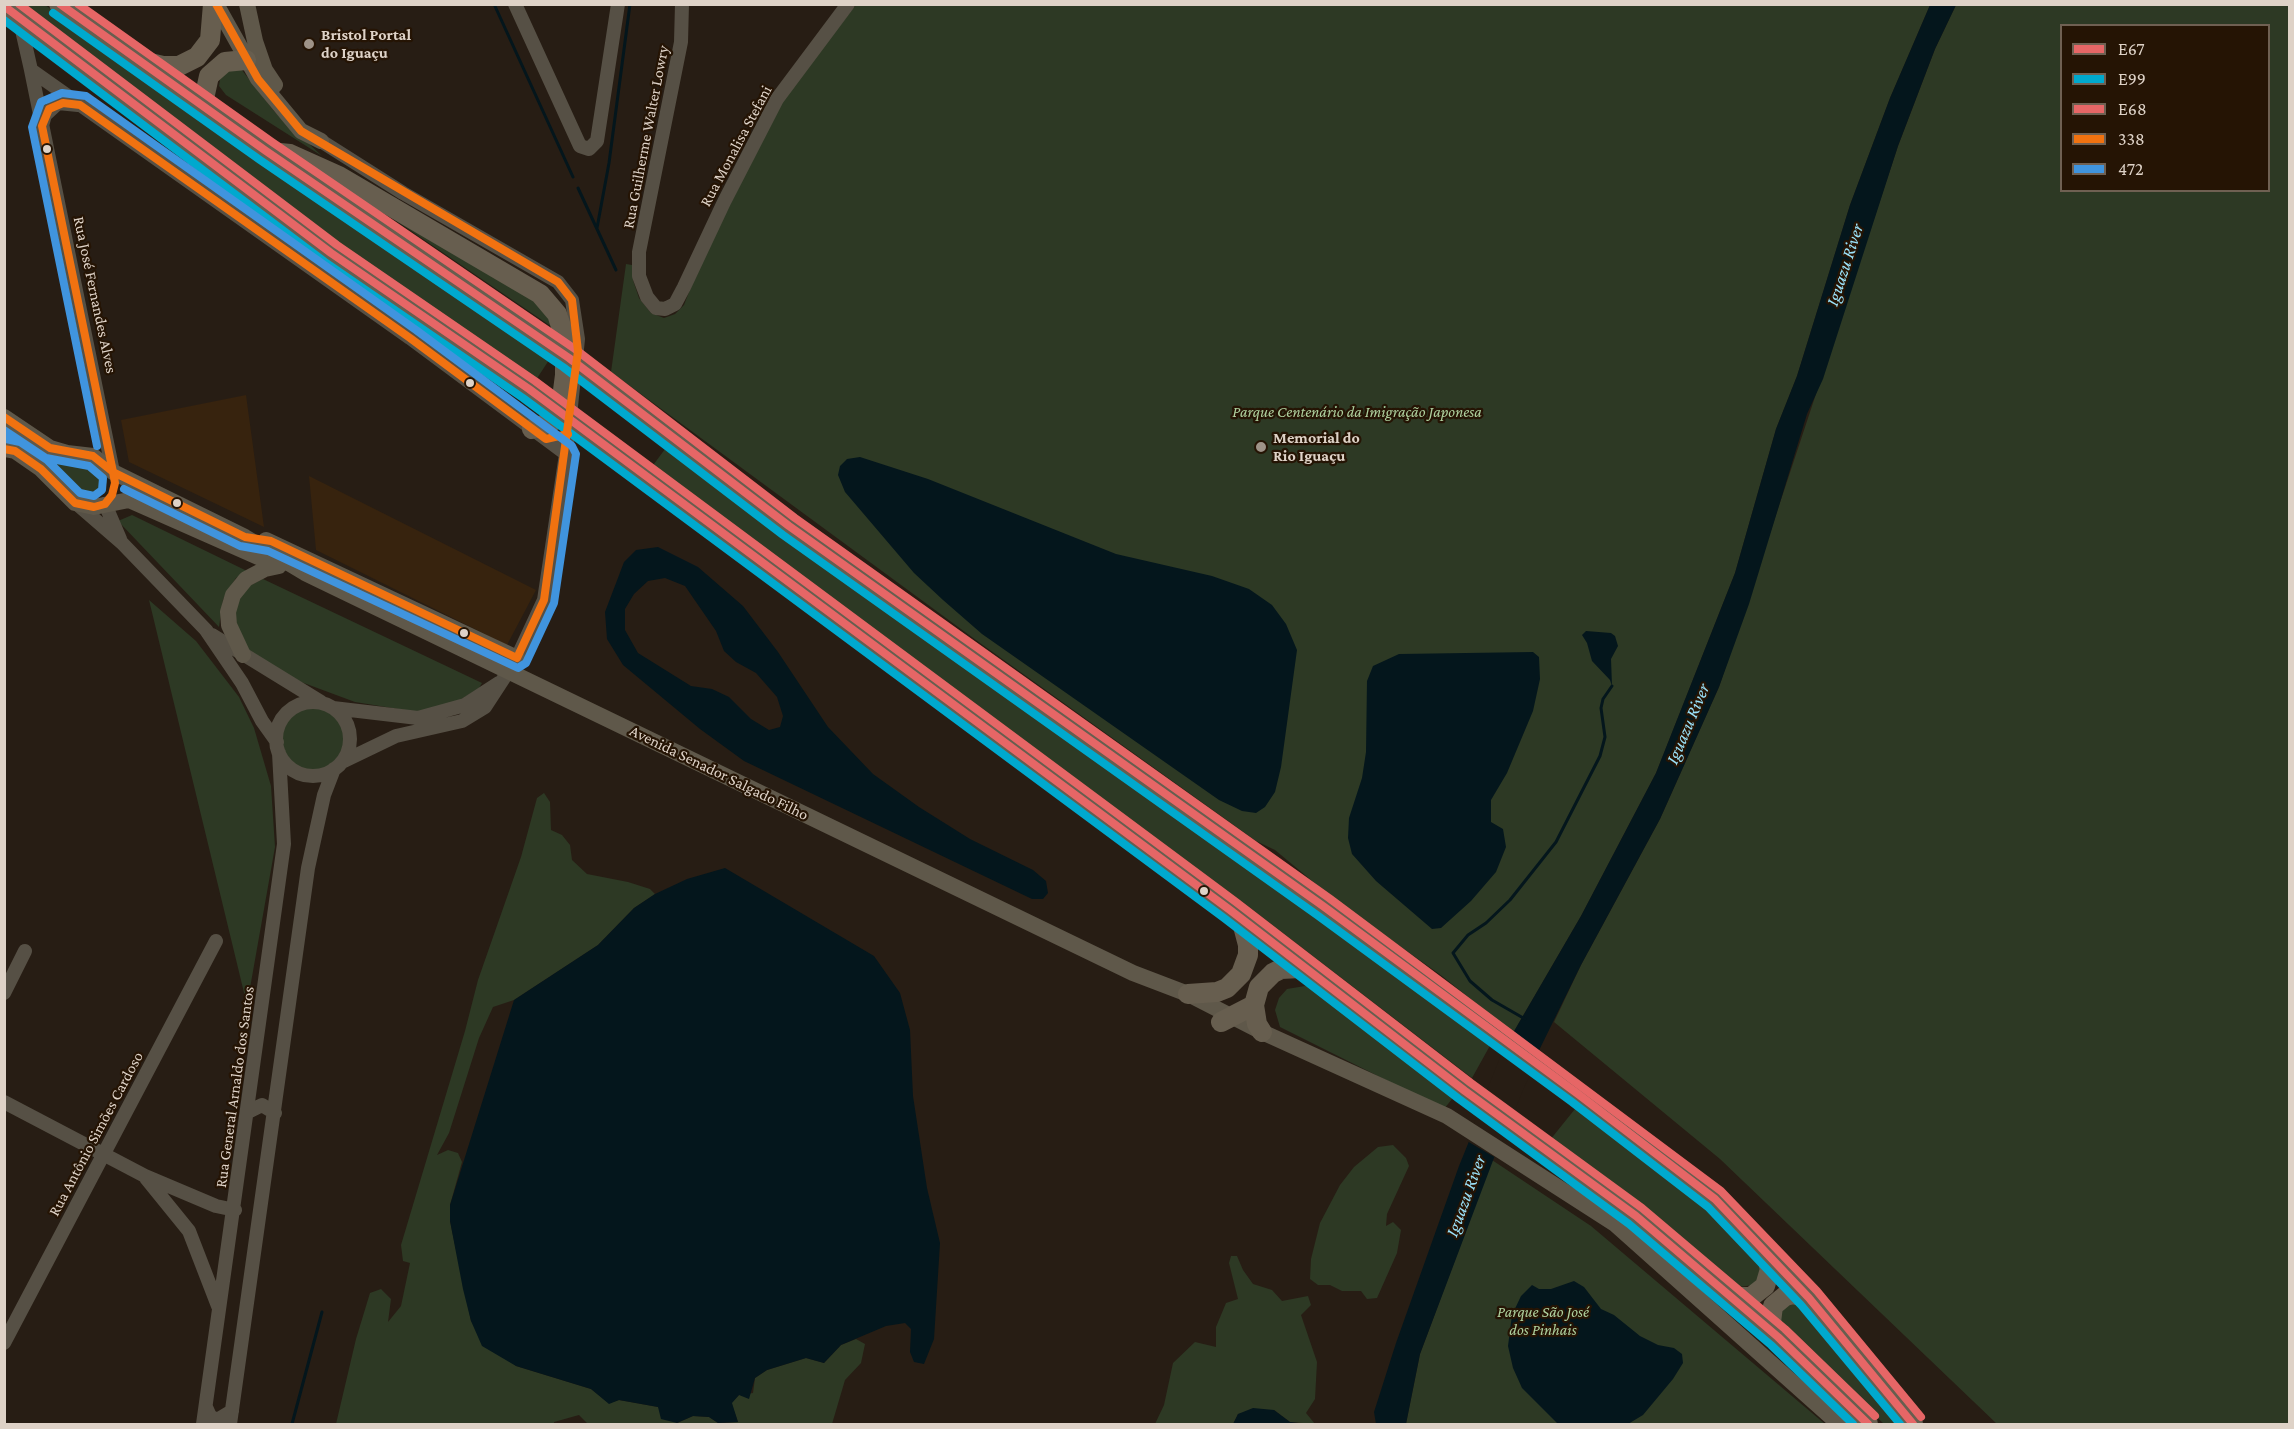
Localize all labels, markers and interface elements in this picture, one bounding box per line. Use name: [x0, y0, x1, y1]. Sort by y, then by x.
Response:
legend: [2060, 24, 2270, 192]
place label: Bristol Portal do Iguaçu: [321, 25, 411, 63]
marker: Bristol Portal do Iguaçu: [302, 37, 316, 51]
text: E67: [2118, 39, 2145, 59]
street label: Rua Guilherme Walter Lowry: [619, 44, 673, 230]
text: E99: [2118, 69, 2146, 89]
street label: Rua Monalisa Stefani: [696, 82, 776, 210]
text: E68: [2118, 99, 2147, 119]
text: 338: [2118, 129, 2145, 149]
unlabelled marker: [41, 143, 53, 155]
text: 472: [2118, 159, 2144, 179]
street label: Rua José Fernandes Alves: [69, 215, 121, 375]
water label: Iguazu River: [1822, 221, 1868, 309]
unlabelled marker: [464, 377, 476, 389]
park label: Parque Centenário da Imigração Japonesa: [1232, 402, 1482, 422]
place label: Memorial do Rio Iguaçu: [1273, 428, 1360, 466]
marker: Memorial do Rio Iguaçu: [1254, 440, 1268, 454]
unlabelled marker: [171, 497, 183, 509]
unlabelled marker: [458, 627, 470, 639]
water label: Iguazu River: [1661, 680, 1715, 768]
street label: Avenida Senador Salgado Filho: [627, 721, 811, 825]
unlabelled marker: [1198, 885, 1210, 897]
street label: Rua General Arnaldo dos Santos: [211, 985, 259, 1189]
street label: Rua Antônio Simões Cardoso: [44, 1048, 148, 1220]
water label: Iguazu River: [1441, 1152, 1491, 1240]
park label: Parque São José dos Pinhais: [1497, 1302, 1589, 1340]

